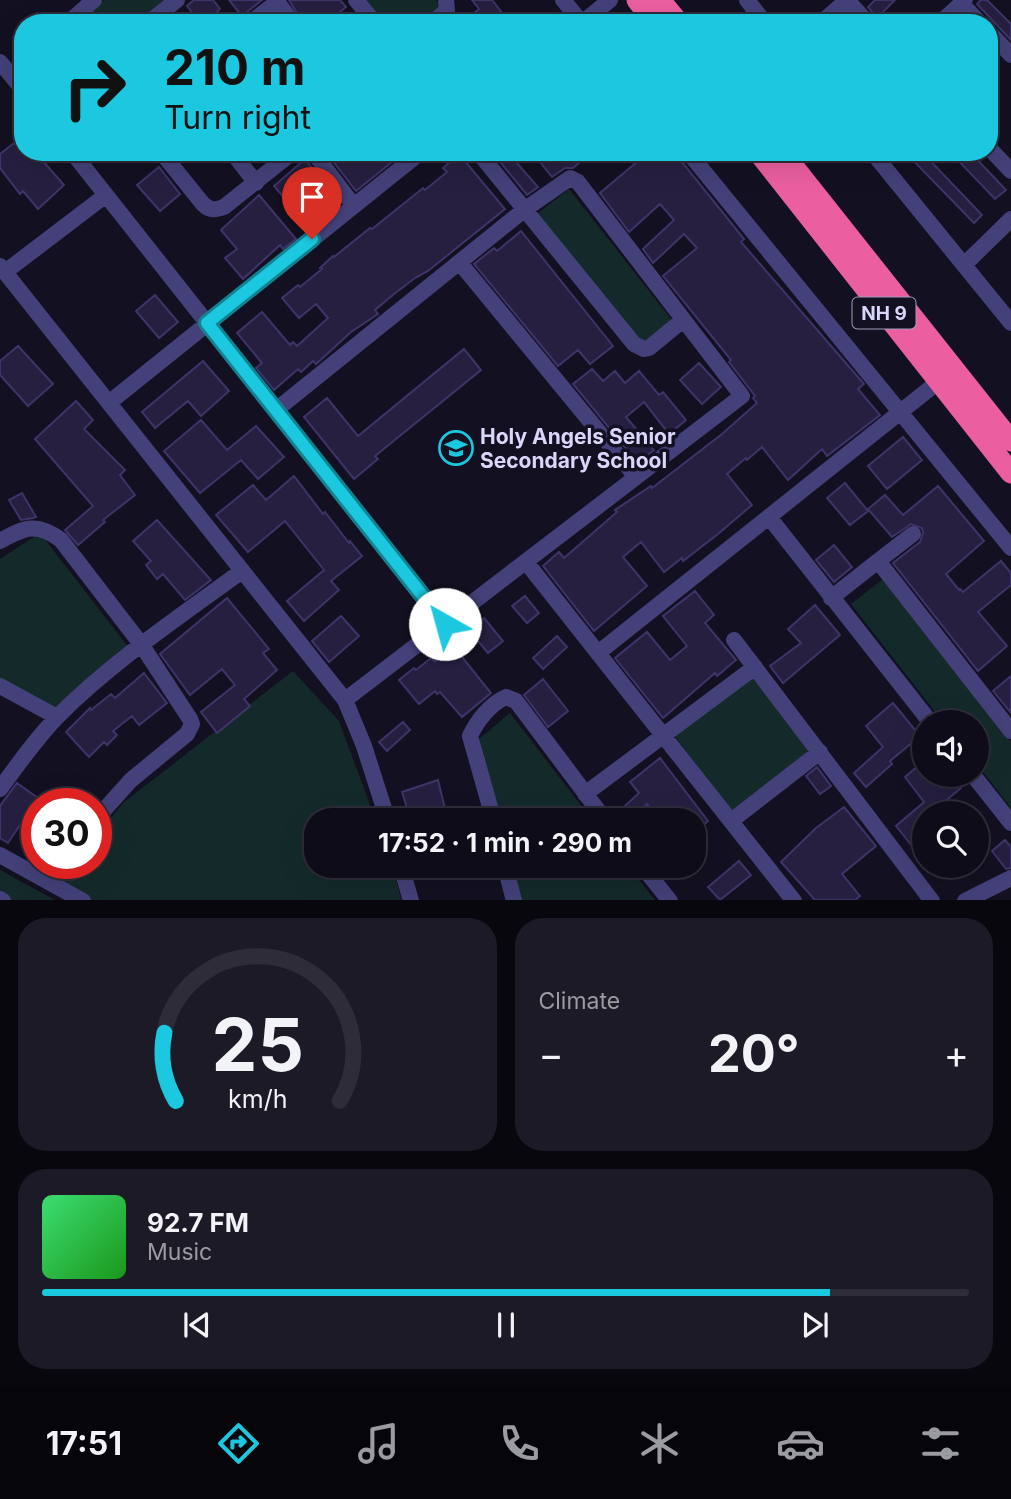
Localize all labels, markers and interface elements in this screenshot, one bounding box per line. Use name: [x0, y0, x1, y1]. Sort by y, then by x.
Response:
text: 210 m: [164, 38, 305, 97]
icon: right: [49, 42, 140, 133]
text: Turn right: [164, 98, 311, 137]
pin: [282, 167, 342, 239]
icon: arrive: [293, 178, 331, 216]
road number: NH 9: [852, 298, 916, 328]
place label: Holy Angels Senior Secondary School: [480, 424, 676, 473]
school or university icon: Holy Angels Senior Secondary School: [437, 429, 475, 467]
position arrow: [408, 587, 482, 661]
map controls: [912, 710, 989, 878]
button: sound: [912, 710, 989, 787]
speed limit sign: 30: [21, 788, 112, 879]
button: search: [912, 801, 989, 878]
text: 17:52 · 1 min · 290 m: [378, 827, 632, 858]
text: Climate: [539, 987, 620, 1015]
text: 25: [211, 1000, 303, 1089]
text: 20°: [708, 1022, 800, 1085]
text: −: [539, 1031, 564, 1077]
text: +: [944, 1031, 969, 1077]
text: km/h: [228, 1083, 287, 1113]
text: 92.7 FM: [147, 1207, 249, 1238]
text: Music: [147, 1238, 212, 1266]
icon: previous: [178, 1306, 216, 1344]
icon: pause: [487, 1306, 525, 1344]
icon: next: [796, 1306, 834, 1344]
icon: directions: [214, 1419, 263, 1468]
icon: music: [354, 1419, 403, 1468]
icon: phone: [495, 1419, 544, 1468]
icon: climate: [635, 1419, 684, 1468]
icon: car: [776, 1419, 825, 1468]
icon: filters: [916, 1419, 965, 1468]
text: 17:51: [46, 1424, 122, 1463]

